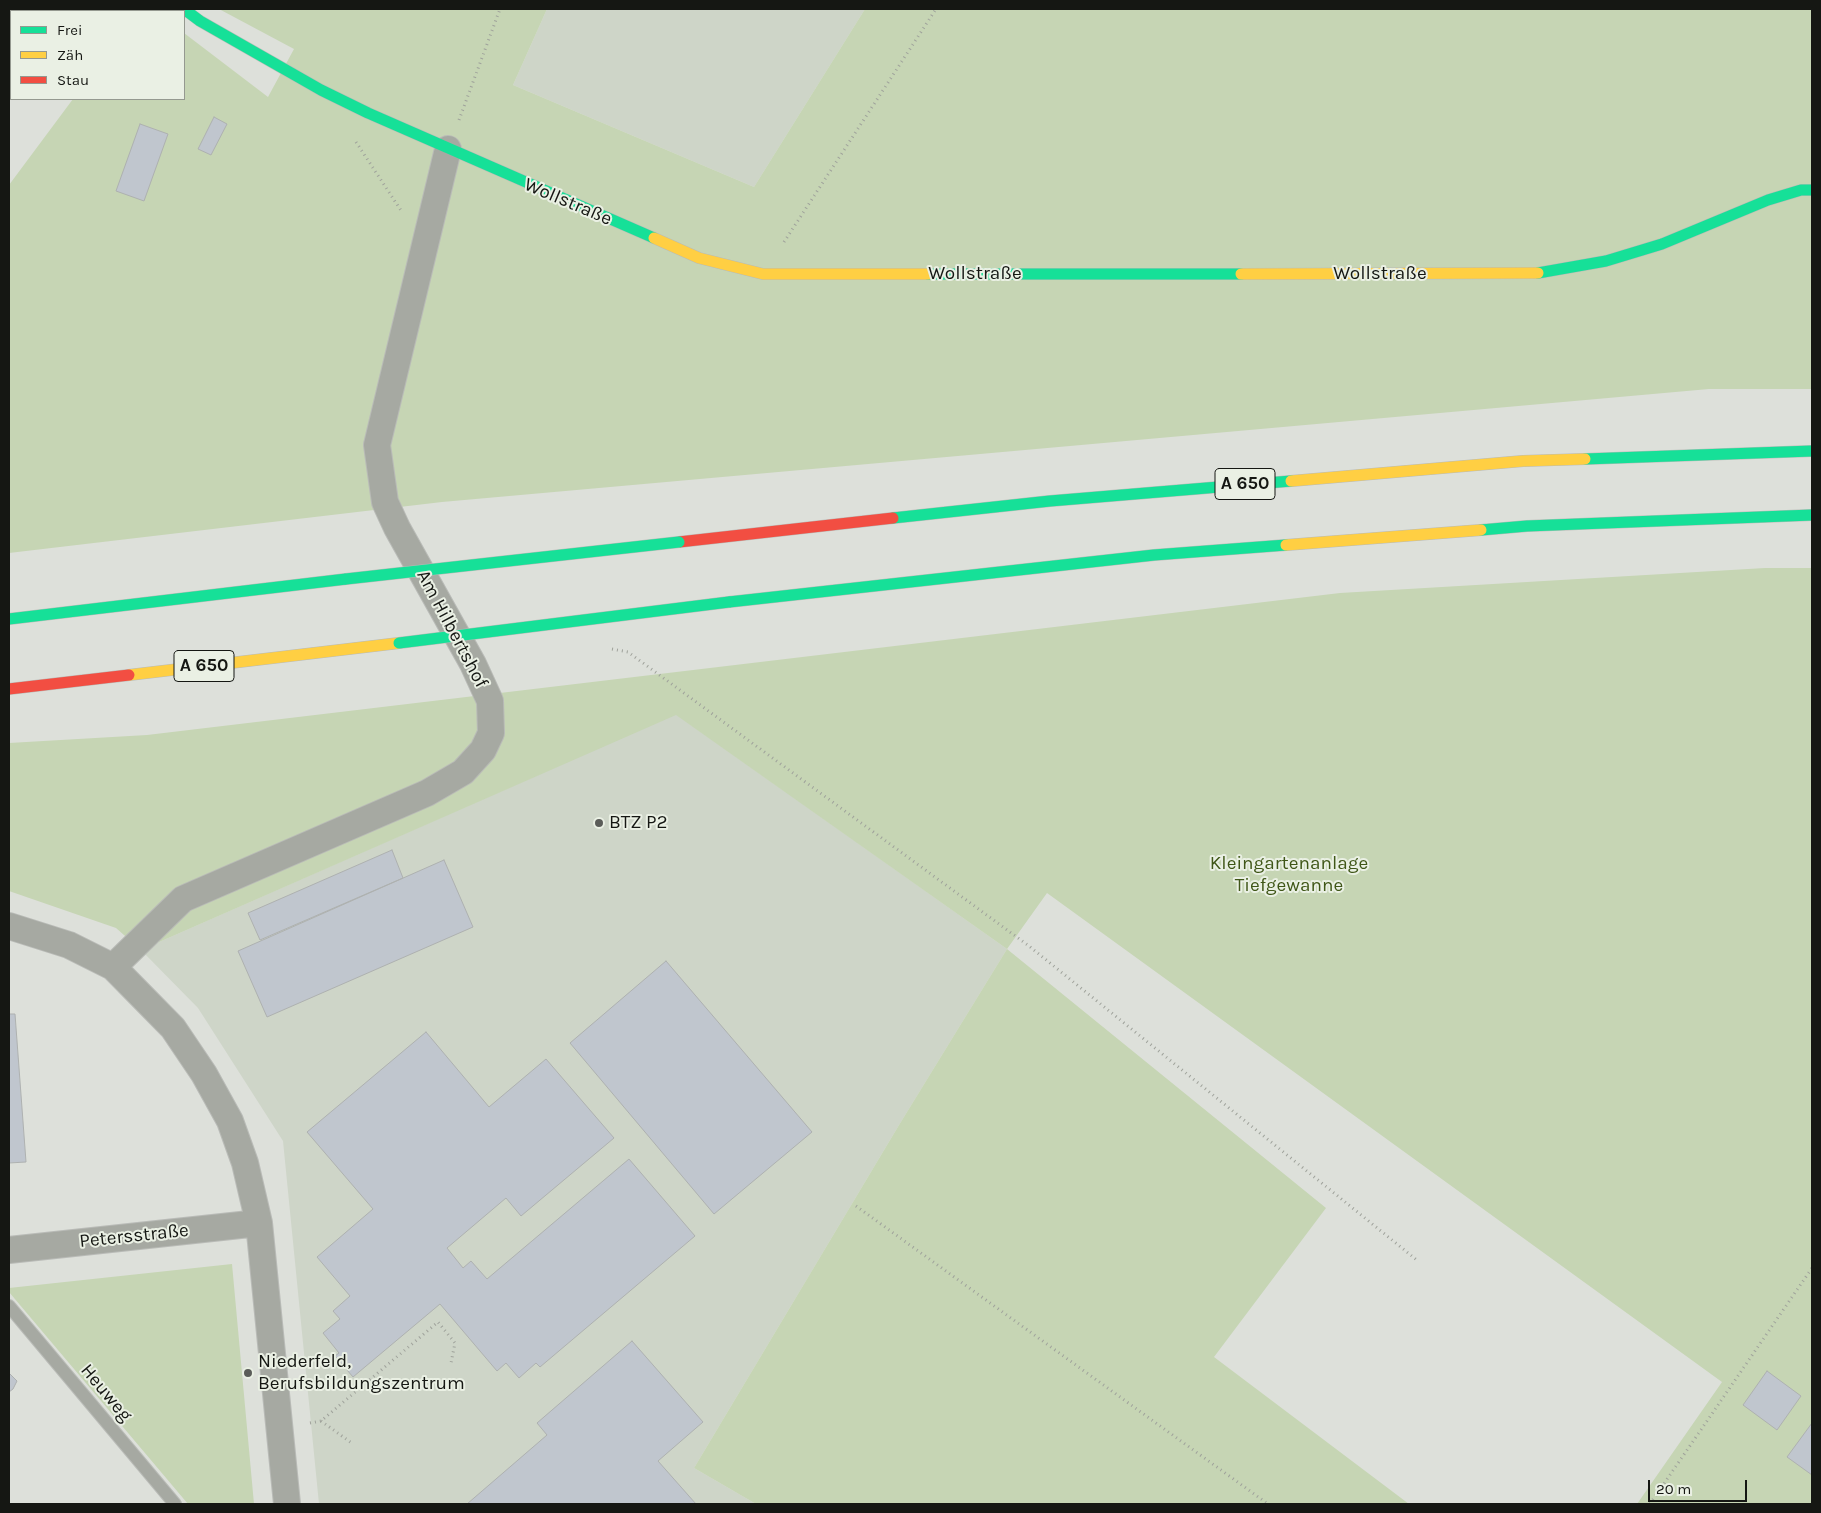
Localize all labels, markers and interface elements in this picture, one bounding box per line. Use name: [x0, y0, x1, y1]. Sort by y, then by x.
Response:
legend: [10, 10, 185, 100]
text: Frei: [57, 21, 82, 39]
text: Zäh: [57, 46, 83, 64]
text: Stau: [57, 71, 89, 89]
street label: Wollstraße: [521, 173, 615, 231]
street label: Wollstraße: [928, 263, 1022, 285]
street label: Wollstraße: [1333, 263, 1427, 285]
road number: A 650: [1215, 468, 1275, 499]
street label: Am Hilbertshof: [411, 566, 493, 692]
road number: A 650: [174, 650, 234, 681]
place label: BTZ P2: [609, 812, 668, 834]
marker: BTZ P2: [593, 817, 605, 829]
park label: Kleingartenanlage Tiefgewanne: [1210, 853, 1368, 897]
street label: Petersstraße: [78, 1219, 190, 1253]
place label: Niederfeld, Berufsbildungszentrum: [258, 1351, 465, 1395]
street label: Heuweg: [75, 1360, 137, 1426]
marker: Niederfeld, Berufsbildungszentrum: [242, 1367, 254, 1379]
scale bar: [1651, 1470, 1750, 1502]
text: 20 m: [1656, 1480, 1691, 1498]

